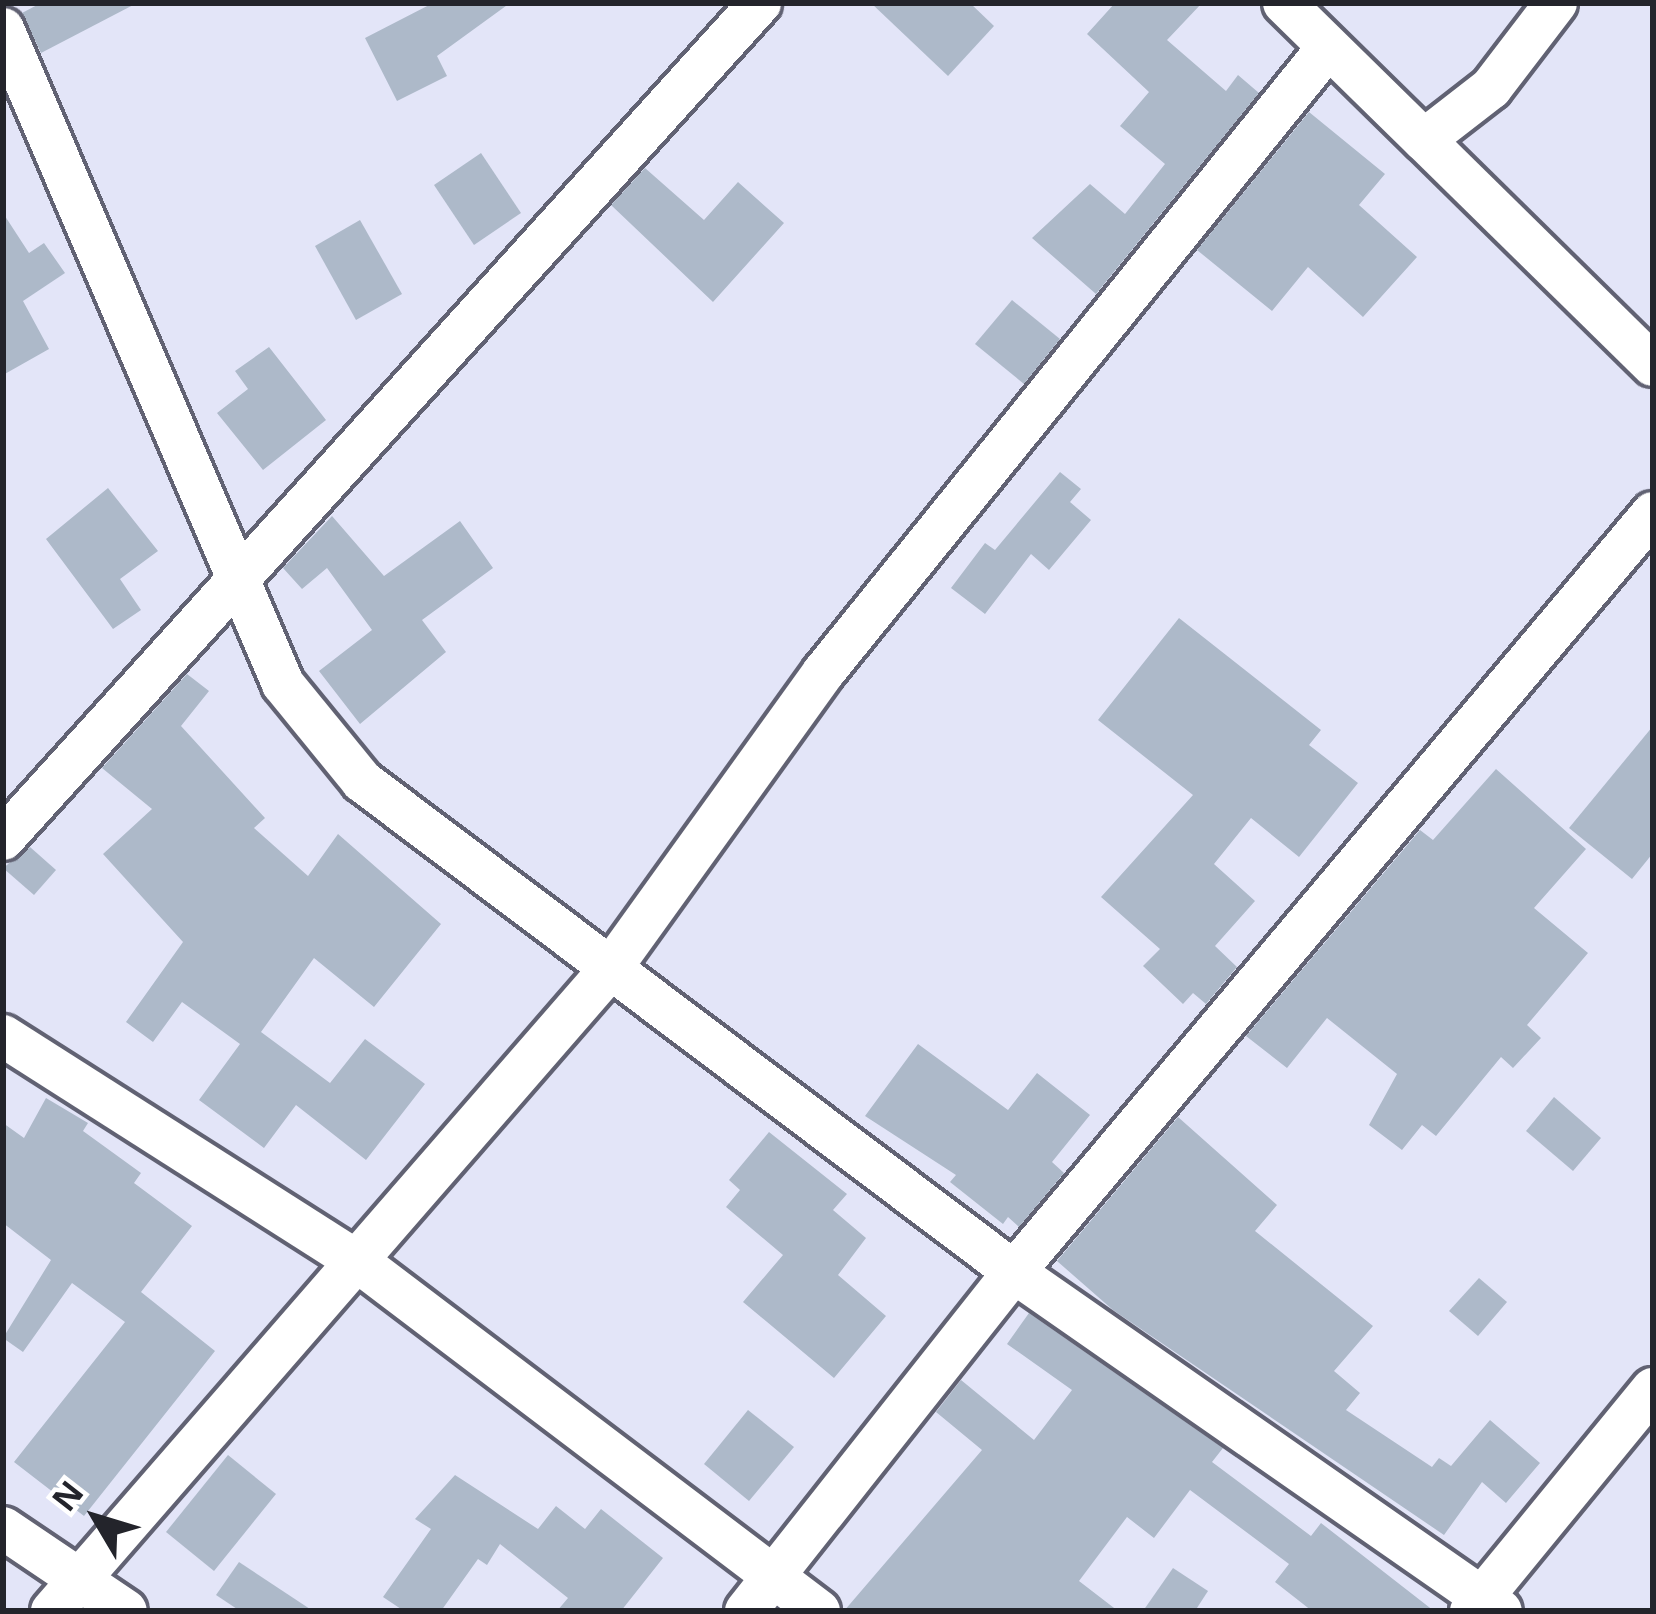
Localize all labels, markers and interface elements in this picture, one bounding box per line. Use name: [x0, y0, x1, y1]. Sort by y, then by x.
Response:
north arrow: [36, 1458, 156, 1578]
text: N: [41, 1471, 93, 1520]

